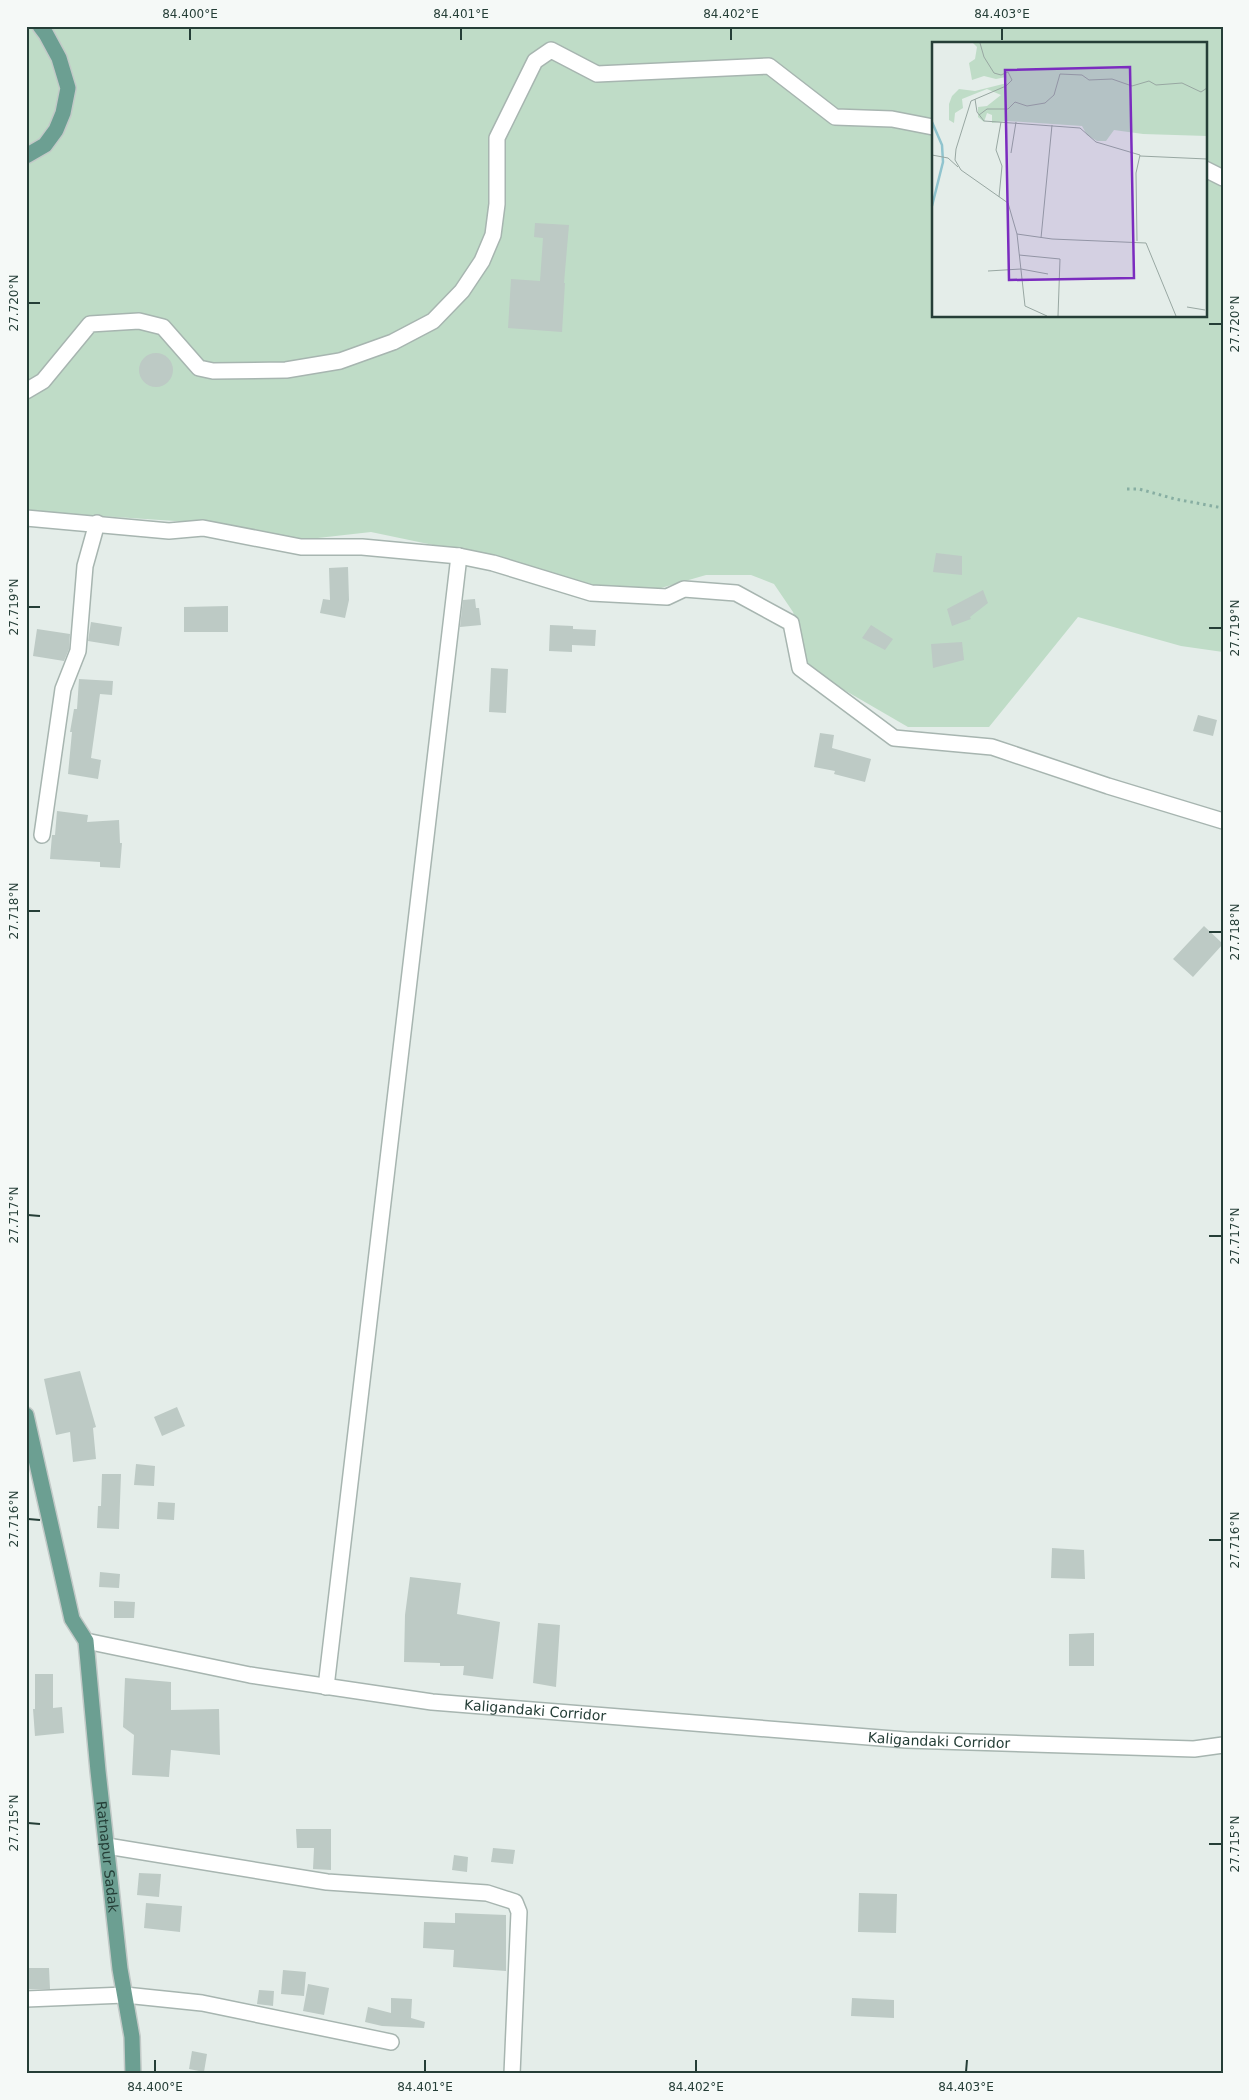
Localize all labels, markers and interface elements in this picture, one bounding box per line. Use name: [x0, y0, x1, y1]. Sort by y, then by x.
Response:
text: 84.400°E: [162, 7, 218, 21]
text: 84.401°E: [433, 7, 489, 21]
text: 84.402°E: [703, 7, 759, 21]
text: 84.403°E: [974, 7, 1030, 21]
inset map: [932, 42, 1206, 318]
text: 27.720°N: [7, 275, 21, 331]
text: 27.720°N: [1228, 296, 1242, 352]
text: 27.719°N: [7, 579, 21, 635]
text: 27.719°N: [1228, 600, 1242, 656]
text: 27.718°N: [7, 883, 21, 939]
text: 27.718°N: [1228, 904, 1242, 960]
text: 27.717°N: [7, 1187, 21, 1243]
text: 27.717°N: [1228, 1208, 1242, 1264]
text: 27.716°N: [7, 1491, 21, 1547]
text: 27.716°N: [1228, 1512, 1242, 1568]
street label: Kaligandaki Corridor: [464, 1697, 607, 1724]
street label: Kaligandaki Corridor: [867, 1729, 1011, 1751]
text: 27.715°N: [7, 1795, 21, 1851]
street label: Ratnapur Sadak: [93, 1800, 122, 1914]
text: 27.715°N: [1228, 1816, 1242, 1872]
text: 84.400°E: [127, 2080, 183, 2094]
text: 84.401°E: [397, 2080, 453, 2094]
text: 84.402°E: [668, 2080, 724, 2094]
text: 84.403°E: [938, 2080, 994, 2094]

